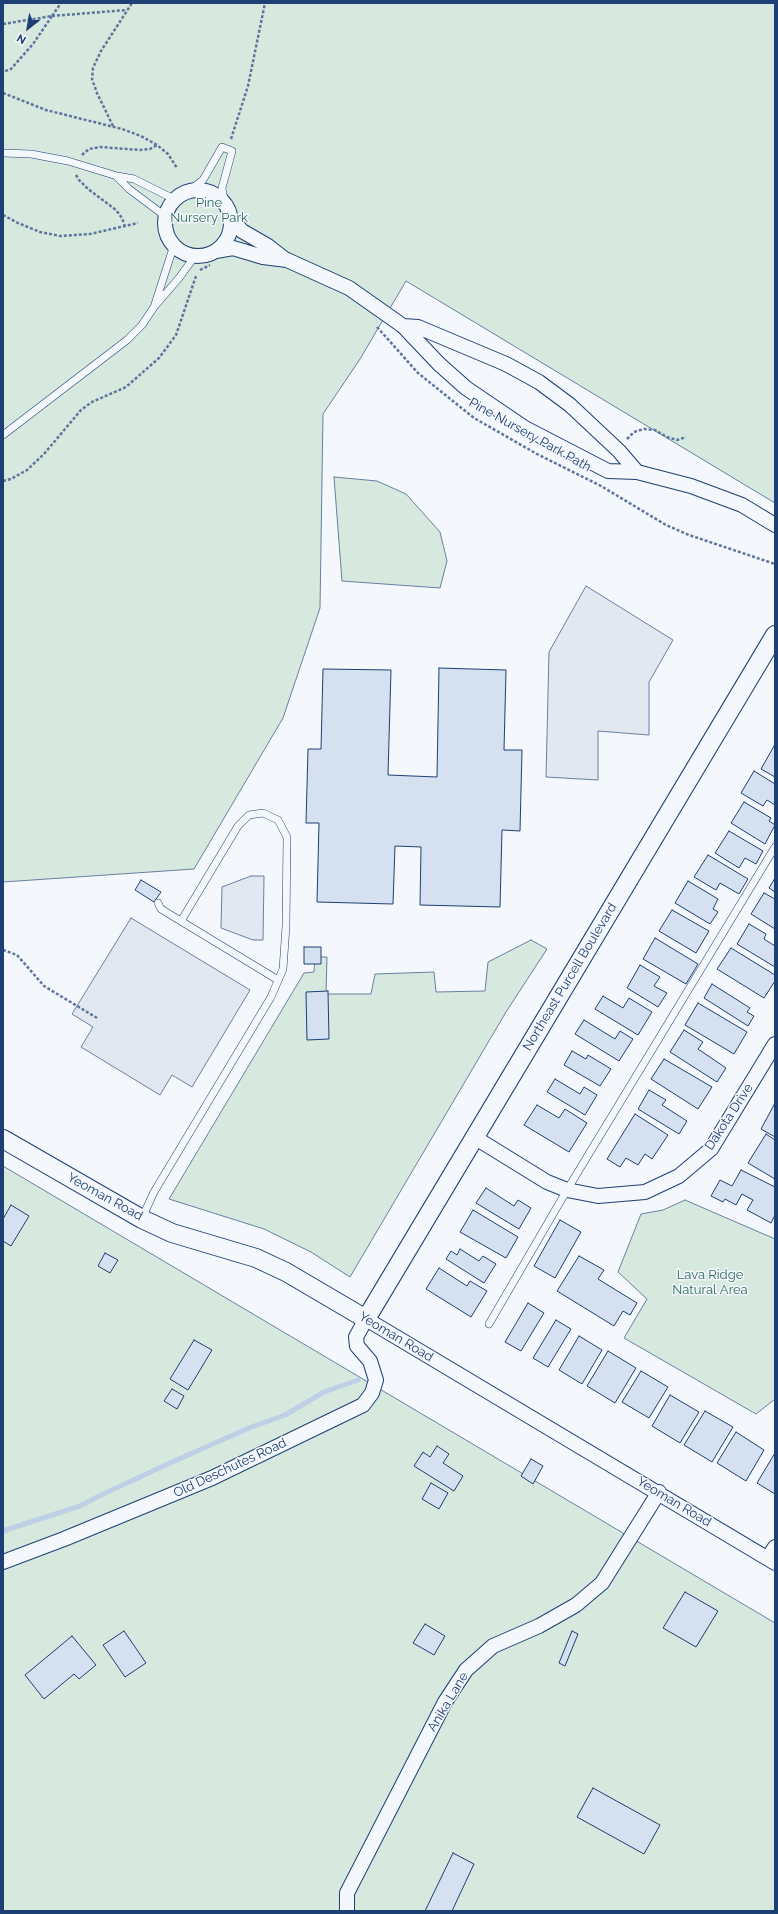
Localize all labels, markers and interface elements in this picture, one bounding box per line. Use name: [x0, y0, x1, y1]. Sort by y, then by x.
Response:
north arrow: [8, 8, 48, 48]
text: N: [15, 31, 29, 46]
park label: Pine Nursery Park: [170, 195, 248, 226]
street label: Pine Nursery Park Path: [466, 395, 594, 475]
street label: Northeast Purcell Boulevard: [520, 900, 620, 1054]
street label: Dakota Drive: [702, 1081, 756, 1153]
street label: Yeoman Road: [65, 1170, 145, 1224]
park label: Lava Ridge Natural Area: [672, 1267, 748, 1298]
street label: Yeoman Road: [356, 1309, 436, 1365]
street label: Old Deschutes Road: [171, 1435, 289, 1501]
street label: Yeoman Road: [634, 1474, 714, 1530]
street label: Anika Lane: [424, 1670, 472, 1734]

